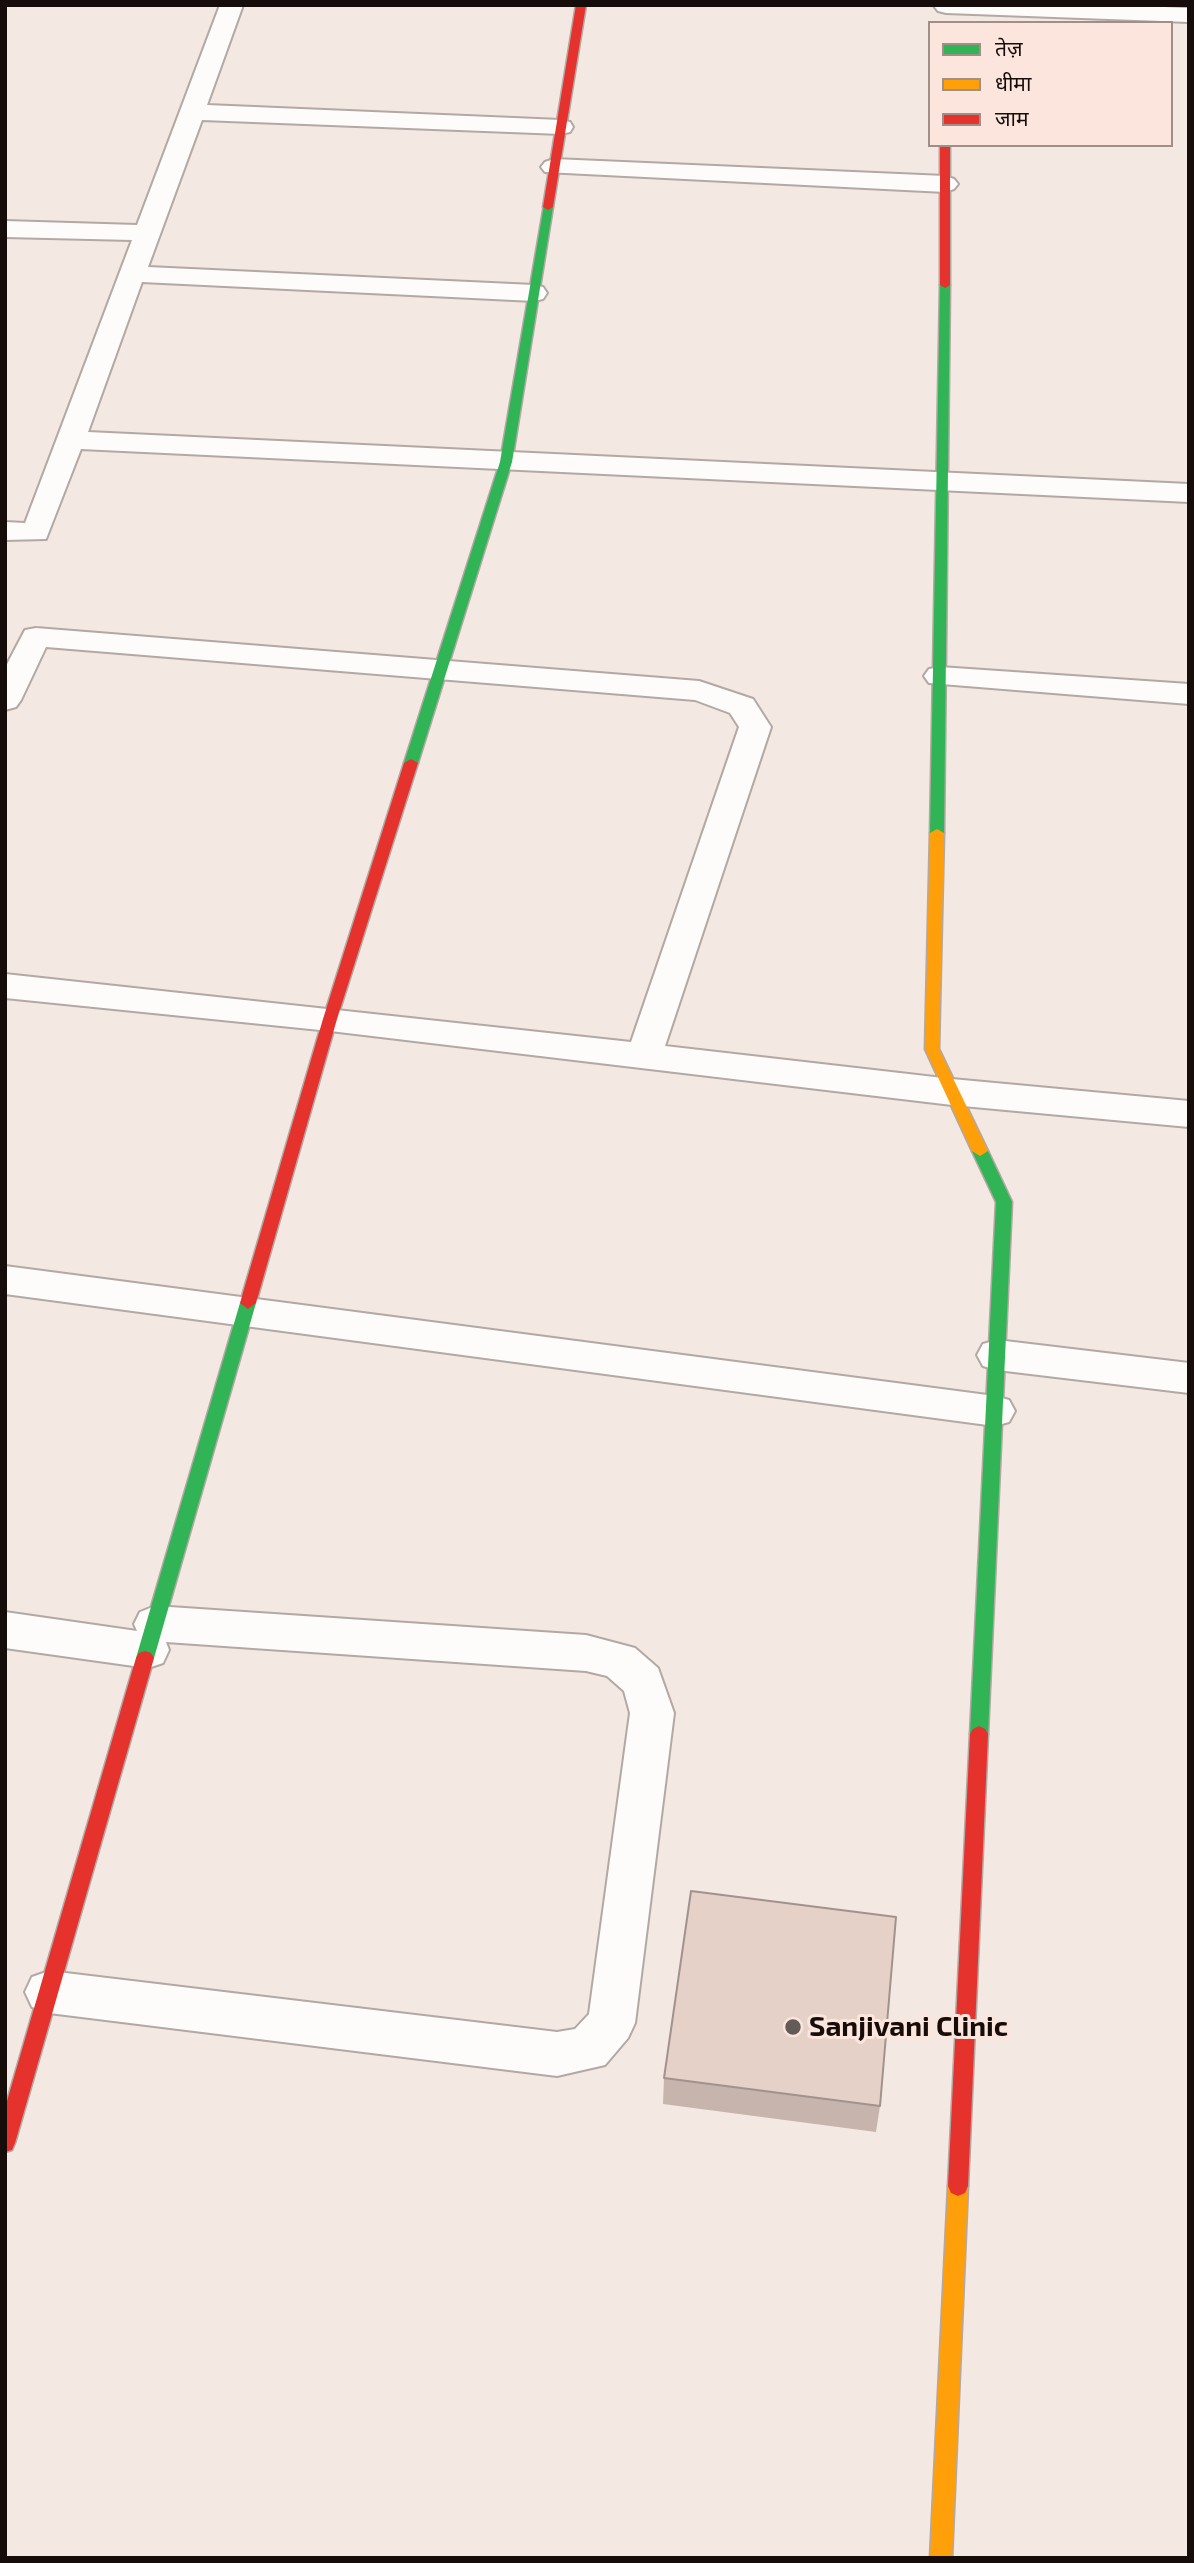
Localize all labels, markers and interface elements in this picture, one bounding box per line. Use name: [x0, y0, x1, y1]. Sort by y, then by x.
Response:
legend: [928, 21, 1173, 147]
text: तेज़: [995, 35, 1023, 60]
text: धीमा: [995, 70, 1031, 95]
text: जाम: [995, 105, 1029, 130]
place label: Sanjivani Clinic: [809, 2010, 1008, 2044]
marker: Sanjivani Clinic: [783, 2017, 803, 2037]

